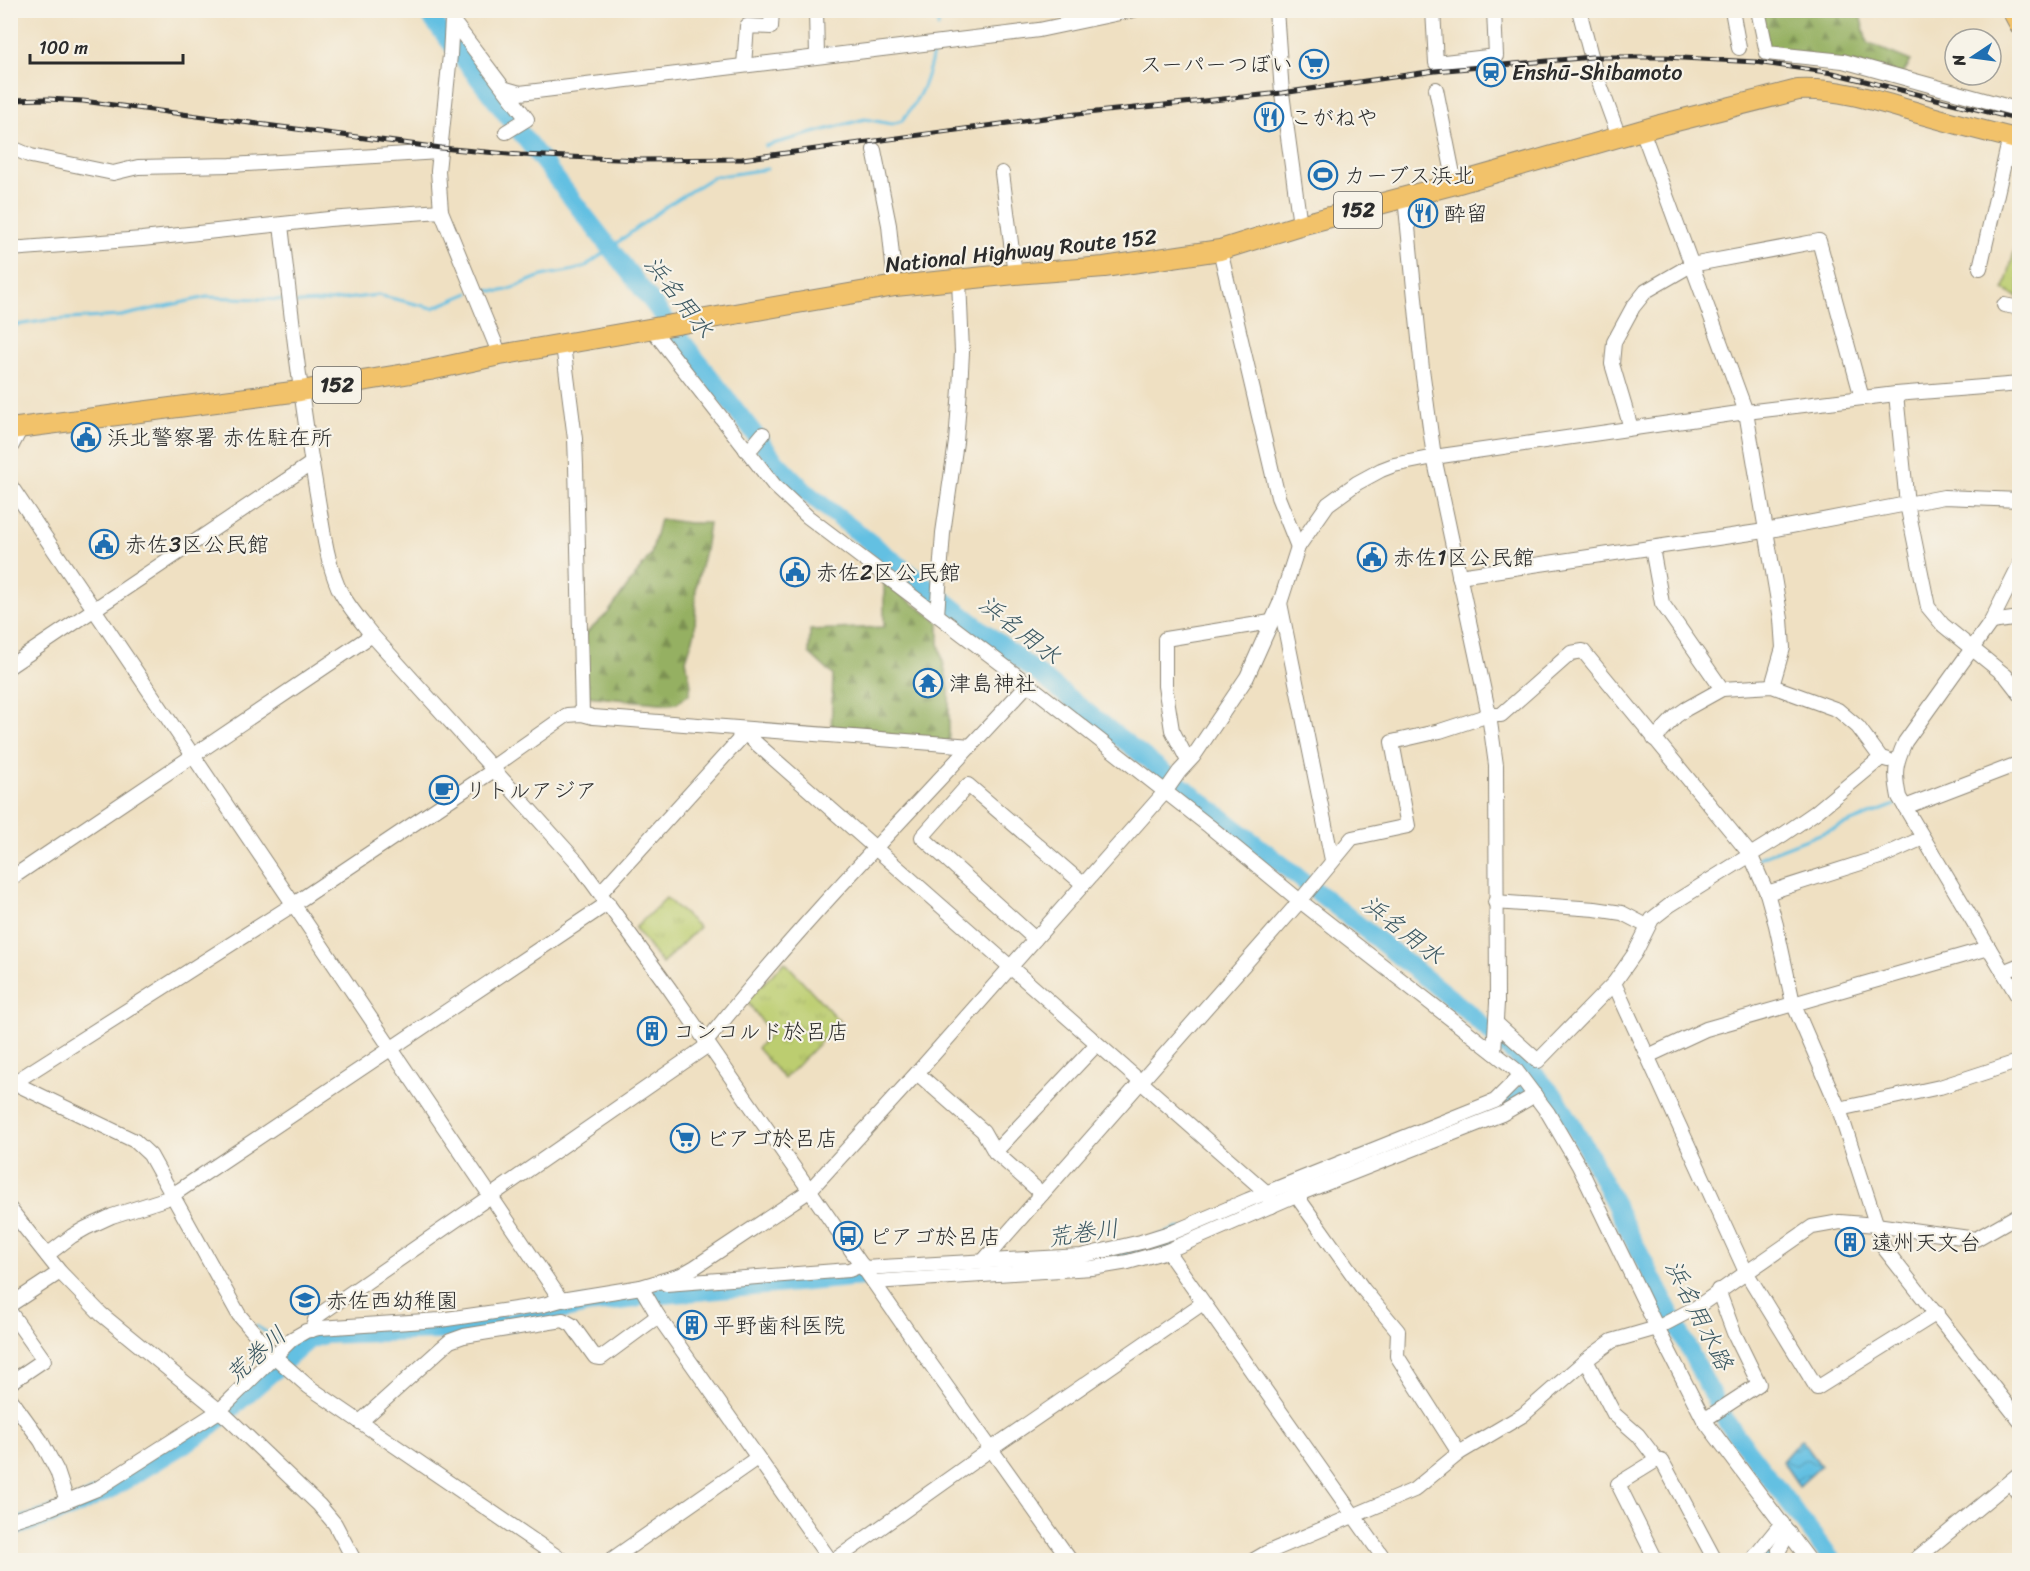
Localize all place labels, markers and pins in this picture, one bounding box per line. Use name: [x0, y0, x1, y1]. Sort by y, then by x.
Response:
place label: スーパーつぼい: [1140, 45, 1293, 84]
supermarket icon: スーパーつぼい: [1298, 48, 1330, 80]
place label: Enshū-Shibamoto: [1512, 53, 1683, 92]
station icon: Enshū-Shibamoto: [1475, 56, 1507, 88]
place label: こがねや: [1290, 98, 1378, 137]
restaurant icon: こがねや: [1253, 101, 1285, 133]
place label: カーブス浜北: [1344, 156, 1475, 195]
sports icon: カーブス浜北: [1307, 159, 1339, 191]
place label: 酔留: [1444, 194, 1488, 233]
restaurant icon: 酔留: [1407, 197, 1439, 229]
place label: 浜北警察署 赤佐駐在所: [107, 418, 333, 457]
public building icon: 浜北警察署 赤佐駐在所: [70, 421, 102, 453]
place label: 赤佐3区公民館: [125, 525, 269, 564]
public building icon: 赤佐3区公民館: [88, 528, 120, 560]
place label: 赤佐1区公民館: [1393, 538, 1534, 577]
public building icon: 赤佐1区公民館: [1356, 541, 1388, 573]
place label: 赤佐2区公民館: [816, 553, 961, 592]
public building icon: 赤佐2区公民館: [779, 556, 811, 588]
place label: 津島神社: [949, 664, 1037, 703]
temple icon: 津島神社: [912, 667, 944, 699]
place label: リトルアジア: [465, 771, 597, 810]
cafe icon: リトルアジア: [428, 774, 460, 806]
place label: コンコルド於呂店: [673, 1012, 849, 1051]
building icon: コンコルド於呂店: [636, 1015, 668, 1047]
place label: ビアゴ於呂店: [706, 1119, 838, 1158]
supermarket icon: ビアゴ於呂店: [669, 1122, 701, 1154]
place label: ピアゴ於呂店: [869, 1217, 1001, 1256]
bus stop icon: ピアゴ於呂店: [832, 1220, 864, 1252]
place label: 遠州天文台: [1871, 1223, 1981, 1262]
building icon: 遠州天文台: [1834, 1226, 1866, 1258]
place label: 赤佐西幼稚園: [326, 1281, 458, 1320]
school or university icon: 赤佐西幼稚園: [289, 1284, 321, 1316]
place label: 平野歯科医院: [713, 1306, 845, 1345]
building icon: 平野歯科医院: [676, 1309, 708, 1341]

